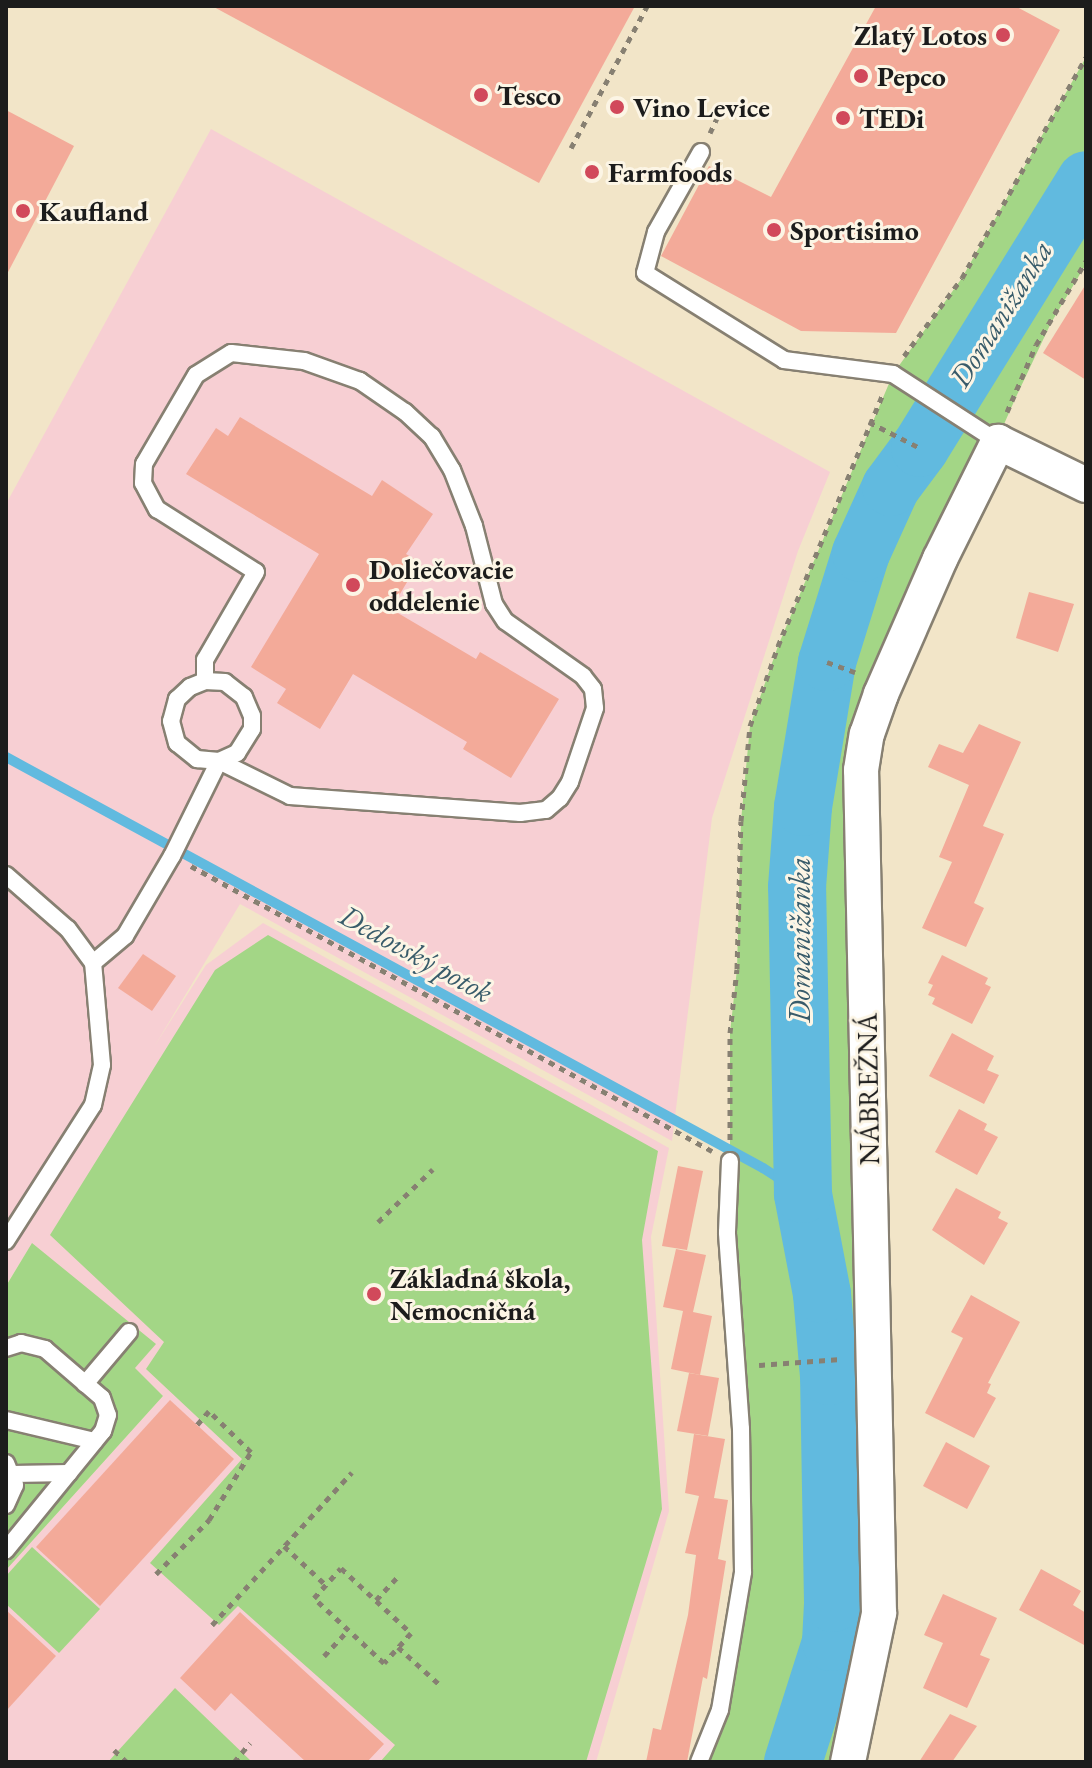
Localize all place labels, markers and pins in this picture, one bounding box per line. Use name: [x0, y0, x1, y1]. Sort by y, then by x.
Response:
place label: Zlatý Lotos: [854, 18, 987, 52]
marker: Zlatý Lotos: [994, 26, 1012, 44]
place label: Pepco: [877, 59, 946, 93]
marker: Pepco: [852, 67, 870, 85]
place label: Tesco: [497, 78, 561, 112]
marker: Tesco: [472, 86, 490, 104]
place label: Vino Levice: [633, 90, 770, 124]
marker: Vino Levice: [608, 98, 626, 116]
place label: TEDi: [859, 101, 924, 135]
marker: TEDi: [834, 109, 852, 127]
place label: Farmfoods: [608, 155, 732, 189]
marker: Farmfoods: [583, 163, 601, 181]
place label: Kaufland: [39, 194, 149, 228]
marker: Kaufland: [14, 202, 32, 220]
place label: Sportisimo: [790, 213, 919, 247]
marker: Sportisimo: [765, 221, 783, 239]
place label: Doliečovacie oddelenie: [369, 552, 514, 618]
marker: Doliečovacie oddelenie: [344, 576, 362, 594]
place label: Základná škola, Nemocničná: [390, 1261, 570, 1327]
marker: Základná škola, Nemocničná: [365, 1285, 383, 1303]

